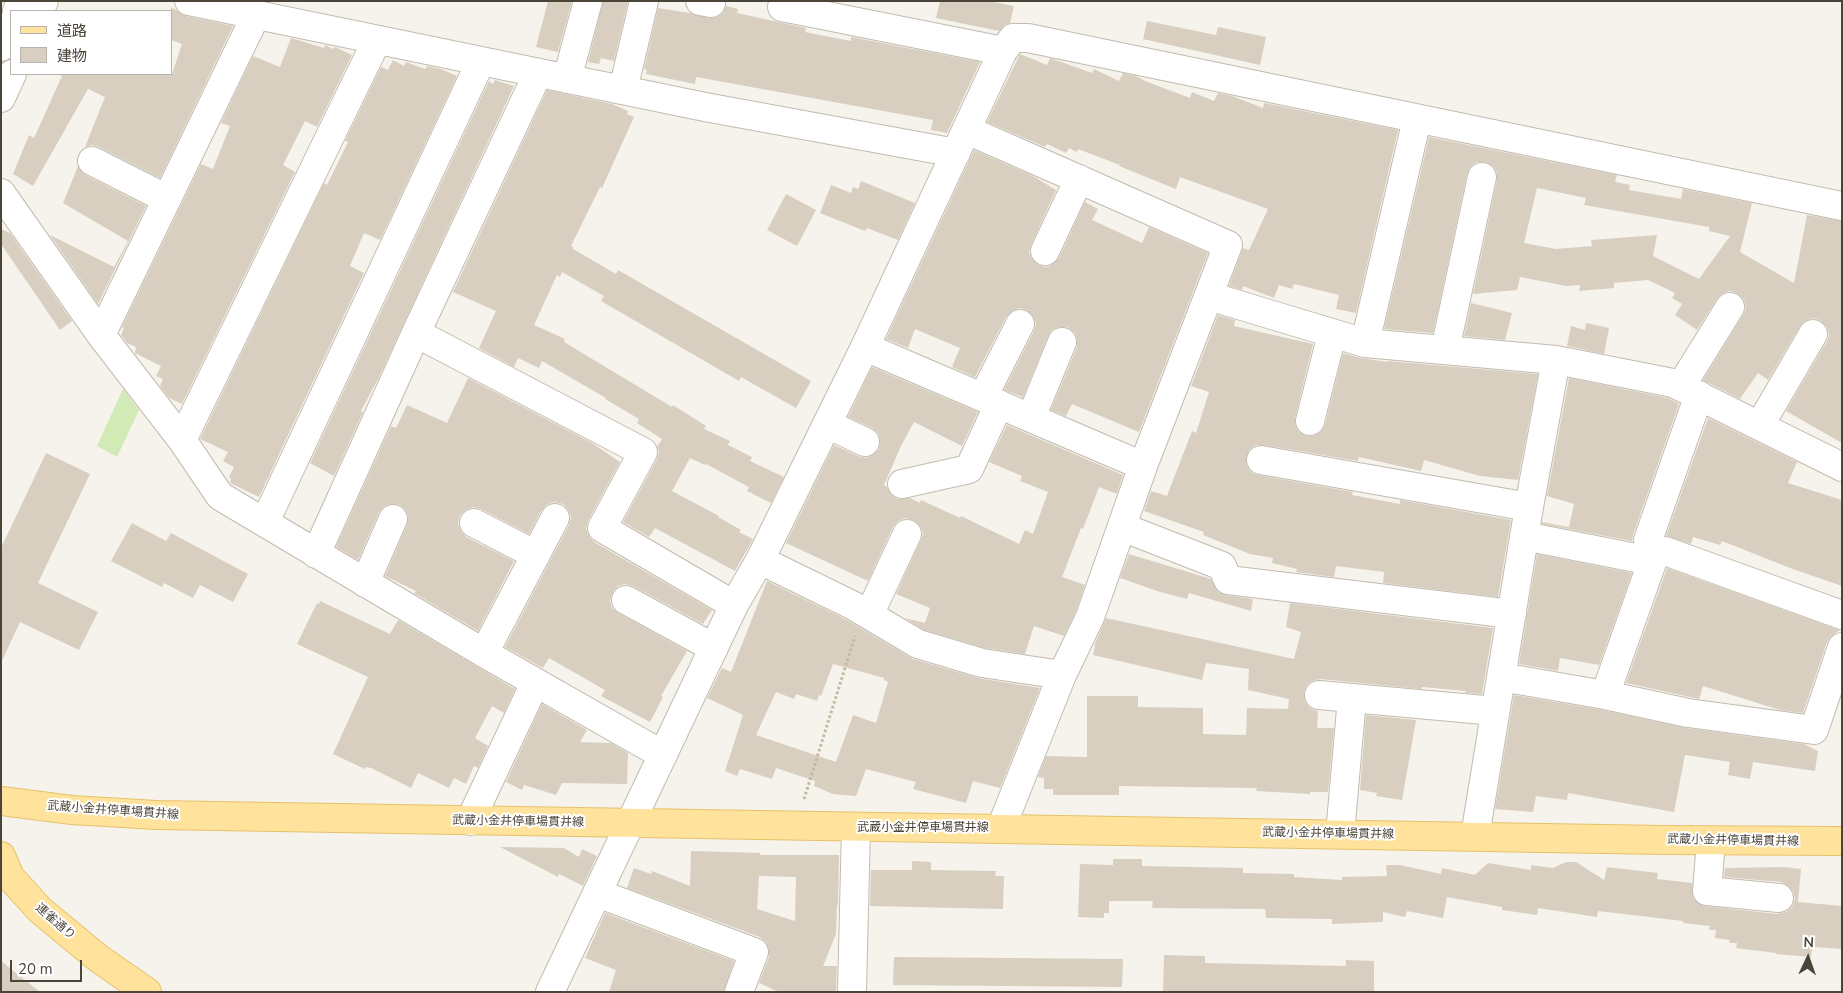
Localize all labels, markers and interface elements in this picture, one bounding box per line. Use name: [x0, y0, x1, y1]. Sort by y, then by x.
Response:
legend: [10, 10, 172, 75]
text: 道路: [57, 21, 87, 41]
text: 建物: [57, 46, 87, 66]
street label: 武蔵小金井停車場貫井線: [47, 799, 179, 823]
street label: 武蔵小金井停車場貫井線: [452, 814, 584, 830]
street label: 武蔵小金井停車場貫井線: [857, 821, 989, 835]
street label: 武蔵小金井停車場貫井線: [1262, 826, 1394, 842]
street label: 武蔵小金井停車場貫井線: [1667, 833, 1799, 849]
street label: 連雀通り: [32, 901, 78, 943]
north arrow: [1783, 933, 1833, 983]
text: N: [1803, 933, 1815, 952]
scale bar: [12, 950, 85, 982]
text: 20 m: [18, 959, 53, 979]

